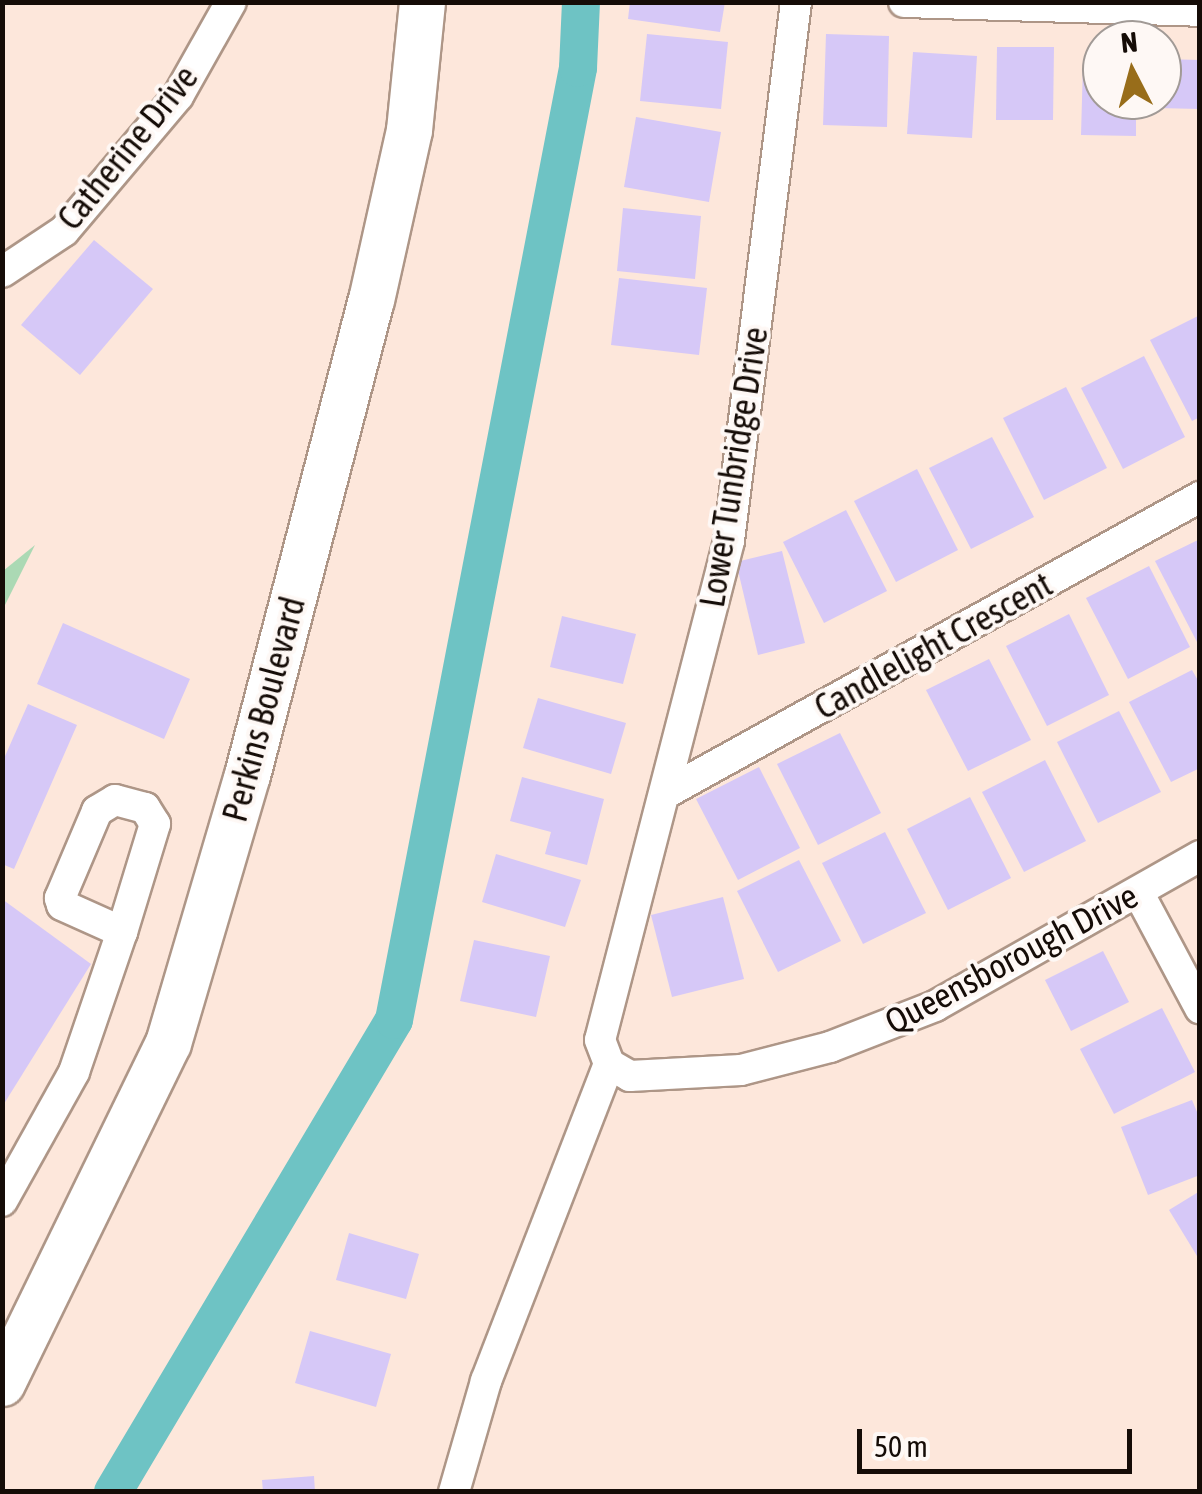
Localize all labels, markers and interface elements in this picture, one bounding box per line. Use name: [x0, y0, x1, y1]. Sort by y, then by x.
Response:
north arrow: [1082, 20, 1182, 120]
text: N: [1119, 25, 1139, 59]
street label: Catherine Drive: [48, 56, 206, 238]
street label: Lower Tunbridge Drive: [690, 324, 776, 610]
street label: Candlelight Crescent: [807, 562, 1059, 728]
street label: Perkins Boulevard: [213, 592, 313, 826]
street label: Queensborough Drive: [878, 874, 1144, 1042]
scale bar: [862, 1409, 1137, 1471]
text: 50 m: [874, 1429, 928, 1463]

